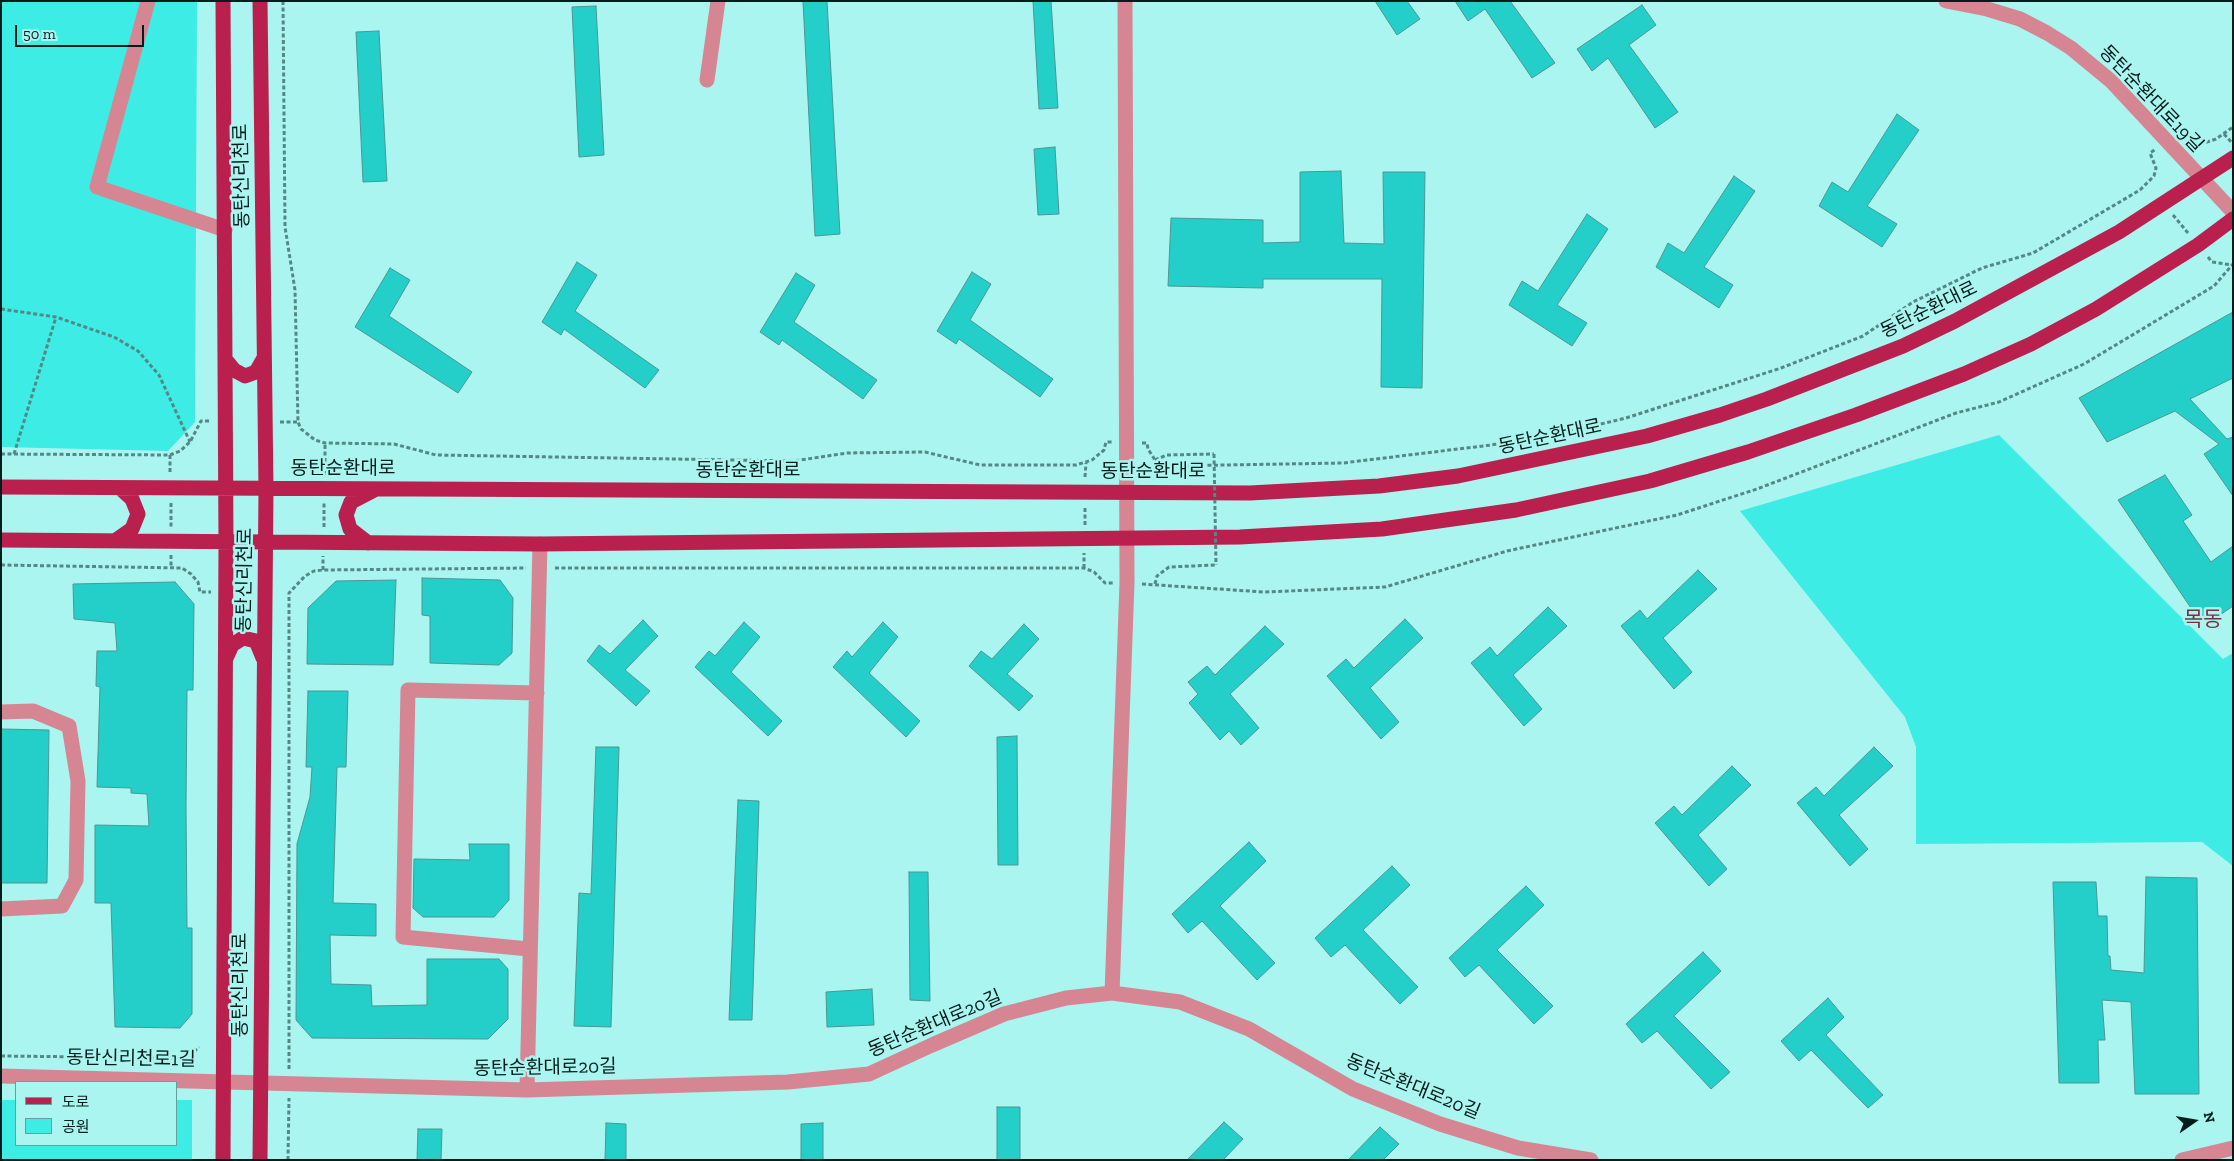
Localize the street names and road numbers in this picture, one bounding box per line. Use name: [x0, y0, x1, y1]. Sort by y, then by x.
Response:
street label: 동탄순환대로19길: [2094, 41, 2208, 157]
street label: 동탄신리천로: [230, 123, 254, 229]
street label: 동탄순환대로: [1877, 277, 1981, 343]
street label: 동탄순환대로: [1496, 415, 1604, 459]
street label: 동탄순환대로: [291, 458, 395, 480]
street label: 동탄순환대로: [696, 460, 800, 482]
street label: 동탄순환대로: [1101, 461, 1205, 483]
street label: 동탄신리천로: [233, 527, 257, 633]
street label: 동탄신리천로: [230, 933, 252, 1037]
street label: 동탄순환대로20길: [865, 986, 1005, 1062]
street label: 동탄신리천로1길: [66, 1046, 196, 1072]
street label: 동탄순환대로20길: [1342, 1050, 1484, 1124]
street label: 동탄순환대로20길: [473, 1055, 617, 1081]

